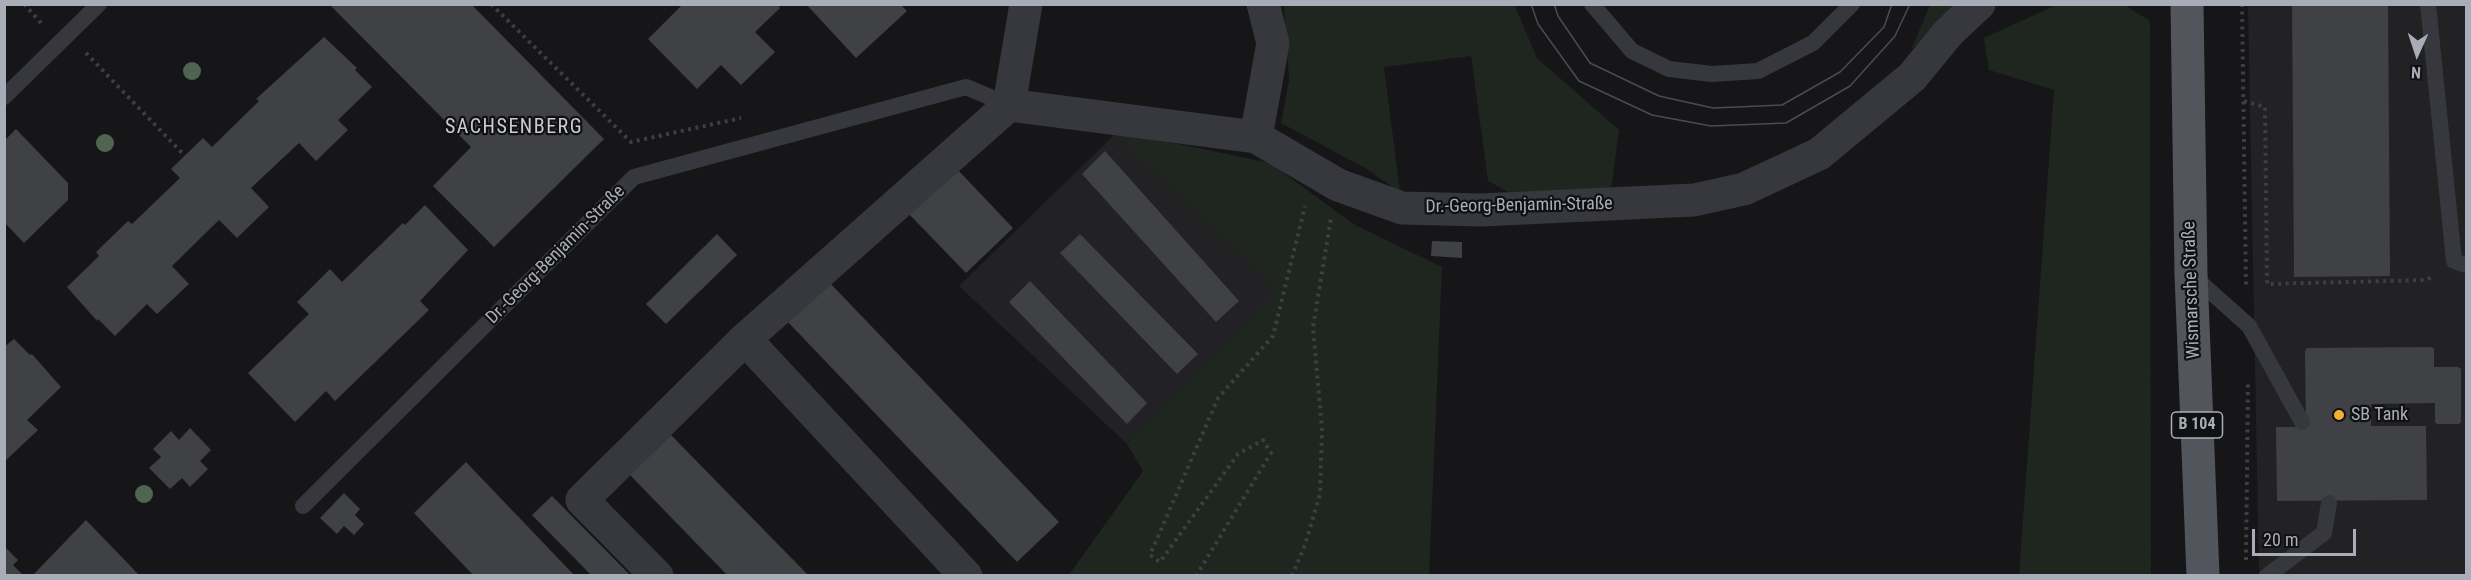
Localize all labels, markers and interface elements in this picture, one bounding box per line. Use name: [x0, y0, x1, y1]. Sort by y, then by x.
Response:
north arrow: [2387, 24, 2447, 84]
text: N: [2411, 63, 2421, 82]
district label: SACHSENBERG: [445, 116, 583, 140]
street label: Dr.-Georg-Benjamin-Straße: [482, 181, 630, 329]
street label: Dr.-Georg-Benjamin-Straße: [1425, 194, 1613, 218]
street label: Wismarsche Straße: [2179, 221, 2205, 359]
place label: SB Tank: [2351, 404, 2408, 426]
marker: SB Tank: [2332, 408, 2346, 422]
road number: B 104: [2172, 412, 2222, 438]
scale bar: [2255, 517, 2358, 555]
text: 20 m: [2263, 529, 2298, 550]

